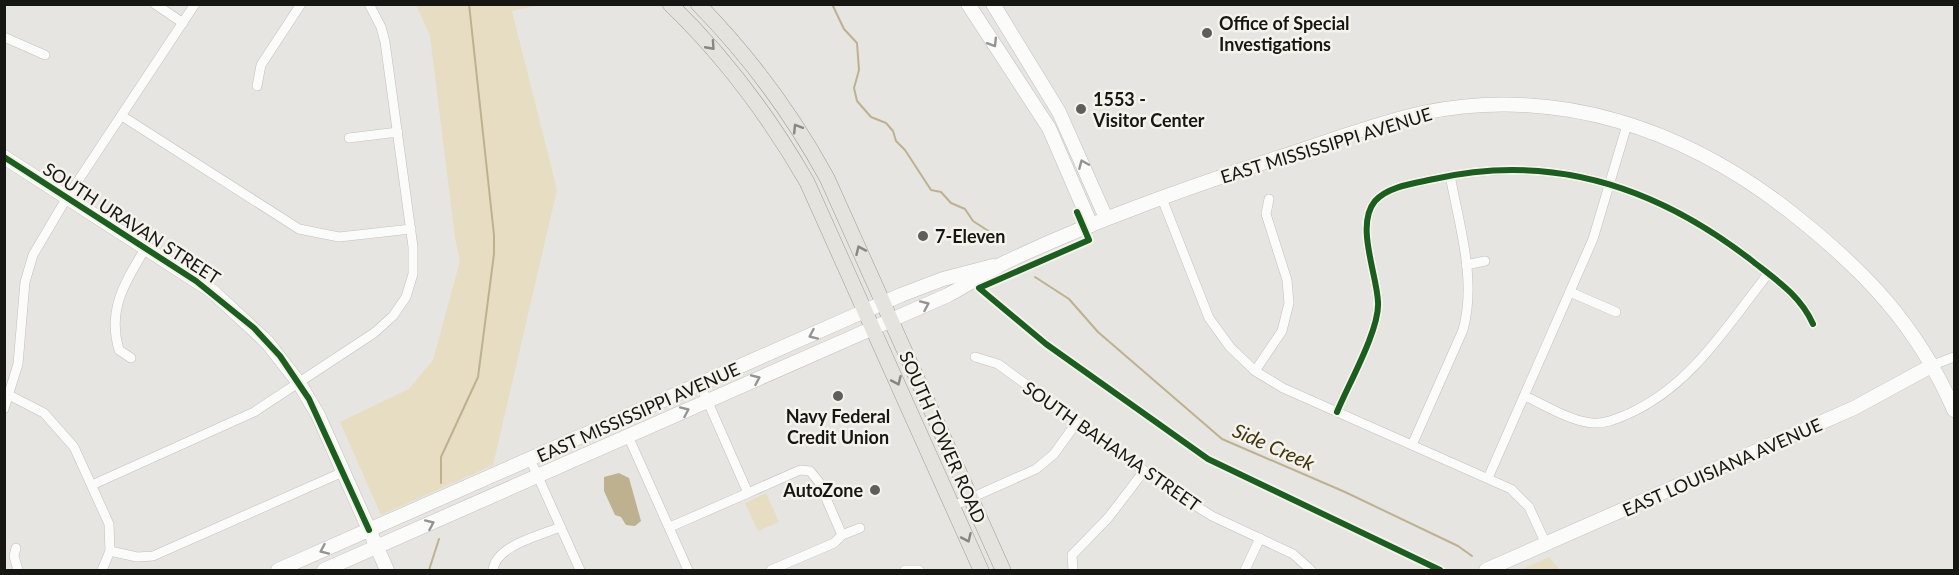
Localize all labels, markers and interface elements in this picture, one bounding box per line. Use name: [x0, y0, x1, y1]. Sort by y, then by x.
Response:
place label: Office of Special Investigations: [1219, 12, 1350, 55]
marker: Office of Special Investigations: [1200, 26, 1214, 40]
one-way arrow: [985, 37, 997, 47]
one-way arrow: [704, 40, 715, 50]
place label: 1553 - Visitor Center: [1092, 88, 1205, 131]
marker: 1553 - Visitor Center: [1074, 102, 1088, 116]
street label: EAST MISSISSIPPI AVENUE: [1218, 102, 1434, 188]
one-way arrow: [793, 124, 805, 134]
street label: SOUTH URAVAN STREET: [39, 157, 225, 289]
one-way arrow: [1078, 160, 1090, 171]
place label: 7-Eleven: [935, 225, 1005, 247]
marker: 7-Eleven: [916, 229, 930, 243]
one-way arrow: [855, 245, 867, 256]
one-way arrow: [919, 300, 930, 312]
one-way arrow: [808, 327, 819, 339]
street label: SOUTH TOWER ROAD: [895, 348, 991, 526]
street label: EAST MISSISSIPPI AVENUE: [533, 357, 743, 467]
one-way arrow: [890, 374, 902, 385]
one-way arrow: [750, 375, 761, 387]
street label: SOUTH BAHAMA STREET: [1019, 376, 1205, 516]
marker: Navy Federal Credit Union: [831, 389, 845, 403]
place label: Navy Federal Credit Union: [786, 405, 890, 448]
one-way arrow: [679, 406, 690, 418]
street label: EAST LOUISIANA AVENUE: [1619, 413, 1825, 521]
water label: Side Creek: [1229, 417, 1319, 475]
place label: AutoZone: [782, 479, 863, 501]
marker: AutoZone: [868, 483, 882, 497]
one-way arrow: [424, 519, 435, 531]
one-way arrow: [960, 532, 972, 543]
one-way arrow: [319, 543, 330, 555]

